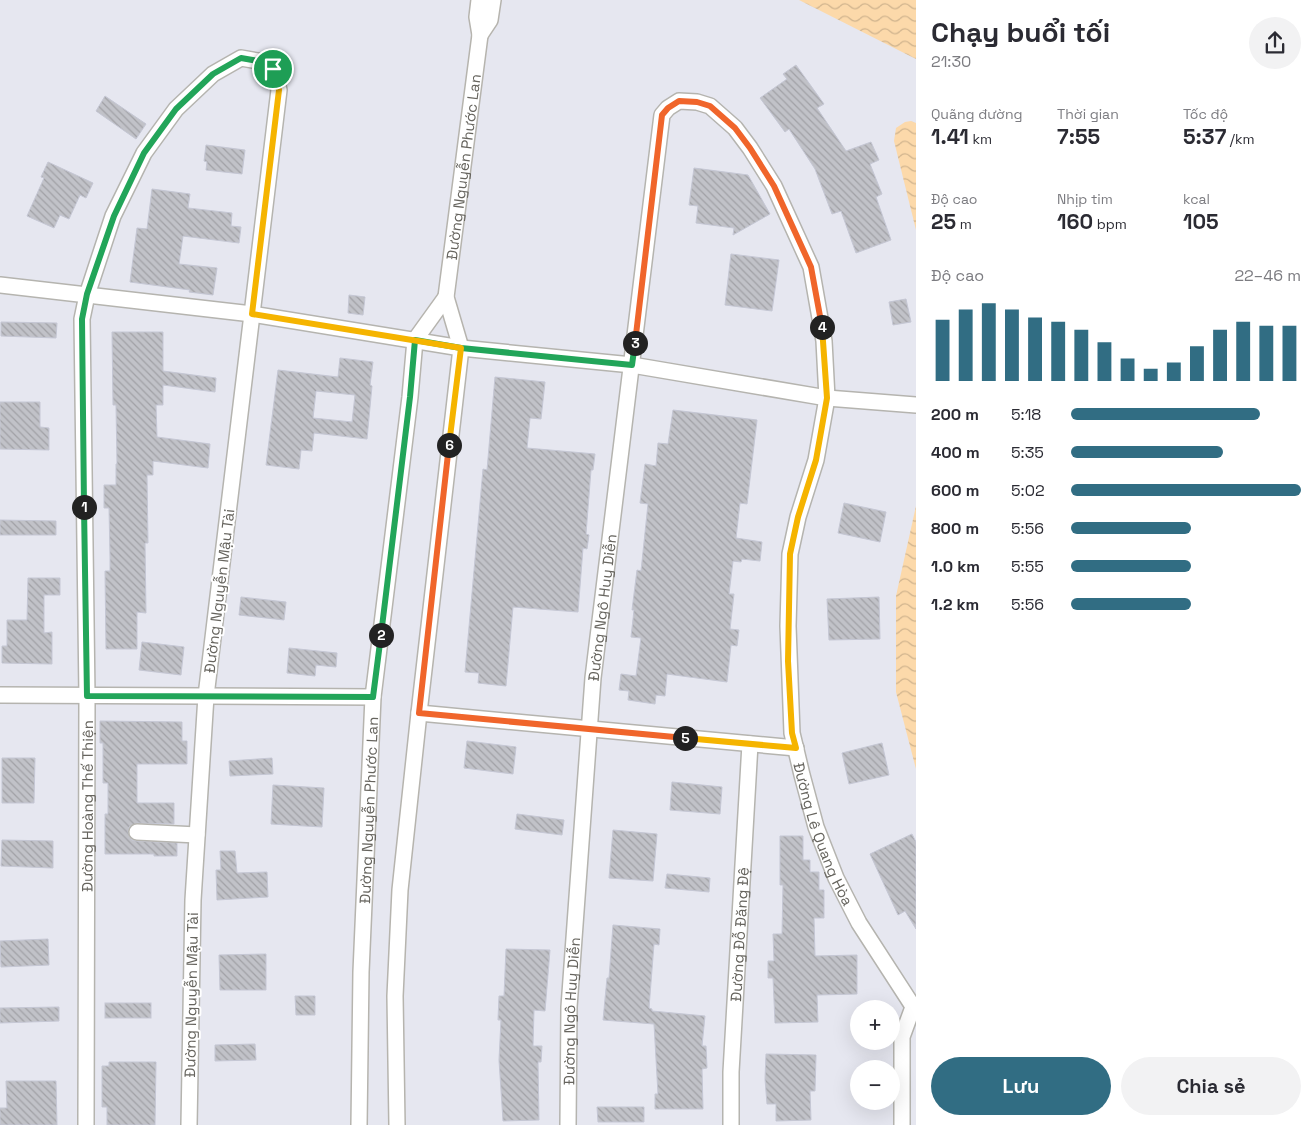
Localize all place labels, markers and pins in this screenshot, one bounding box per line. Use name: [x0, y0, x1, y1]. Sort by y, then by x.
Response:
pin: [252, 48, 294, 90]
pin: 4: [810, 314, 834, 340]
pin: 3: [622, 330, 648, 356]
pin: 6: [436, 432, 462, 458]
pin: 1: [72, 494, 96, 520]
pin: 2: [368, 622, 394, 648]
pin: 5: [672, 726, 698, 750]

